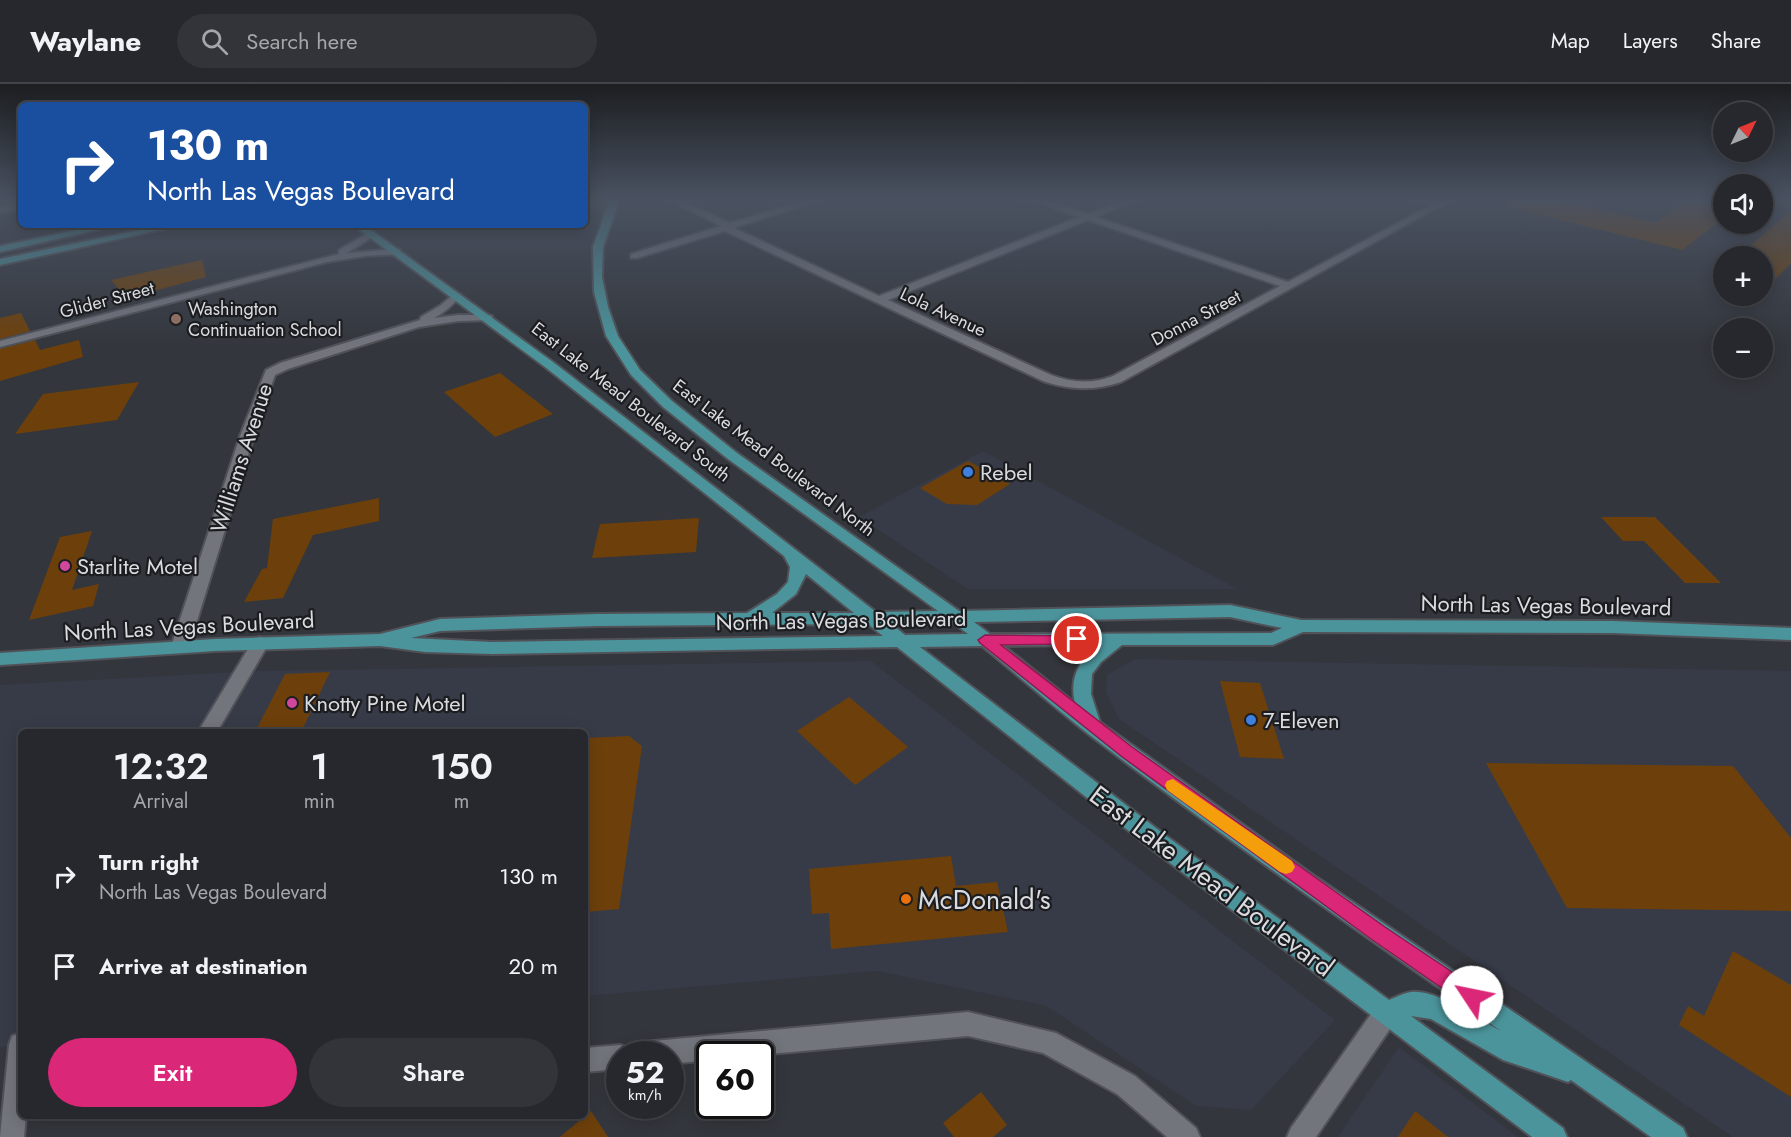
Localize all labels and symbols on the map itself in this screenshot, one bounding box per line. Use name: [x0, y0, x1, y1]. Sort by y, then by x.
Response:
north arrow: [1713, 102, 1773, 162]
street label: Glider Street: [57, 275, 158, 325]
street label: Lola Avenue: [896, 281, 990, 343]
street label: Donna Street: [1147, 283, 1246, 352]
place label: Washington Continuation School: [188, 296, 342, 343]
marker: Washington Continuation School: [169, 312, 183, 326]
street label: East Lake Mead Boulevard South: [526, 316, 736, 488]
street label: East Lake Mead Boulevard North: [667, 373, 881, 543]
street label: Williams Avenue: [202, 379, 280, 537]
place label: Rebel: [980, 456, 1033, 488]
marker: Rebel: [961, 465, 975, 479]
place label: Starlite Motel: [77, 550, 198, 582]
marker: Starlite Motel: [58, 559, 72, 573]
street label: North Las Vegas Boulevard: [1420, 587, 1672, 623]
street label: North Las Vegas Boulevard: [715, 602, 967, 638]
street label: North Las Vegas Boulevard: [63, 603, 315, 649]
pin: [1051, 613, 1102, 664]
place label: Knotty Pine Motel: [304, 687, 466, 719]
marker: Knotty Pine Motel: [285, 696, 299, 710]
place label: 7-Eleven: [1263, 704, 1340, 736]
marker: 7-Eleven: [1244, 713, 1258, 727]
street label: East Lake Mead Boulevard: [1082, 776, 1342, 986]
place label: McDonald's: [918, 880, 1051, 919]
marker: McDonald's: [899, 892, 913, 906]
position arrow: [1440, 965, 1504, 1029]
speed limit sign: 60: [696, 1041, 774, 1119]

